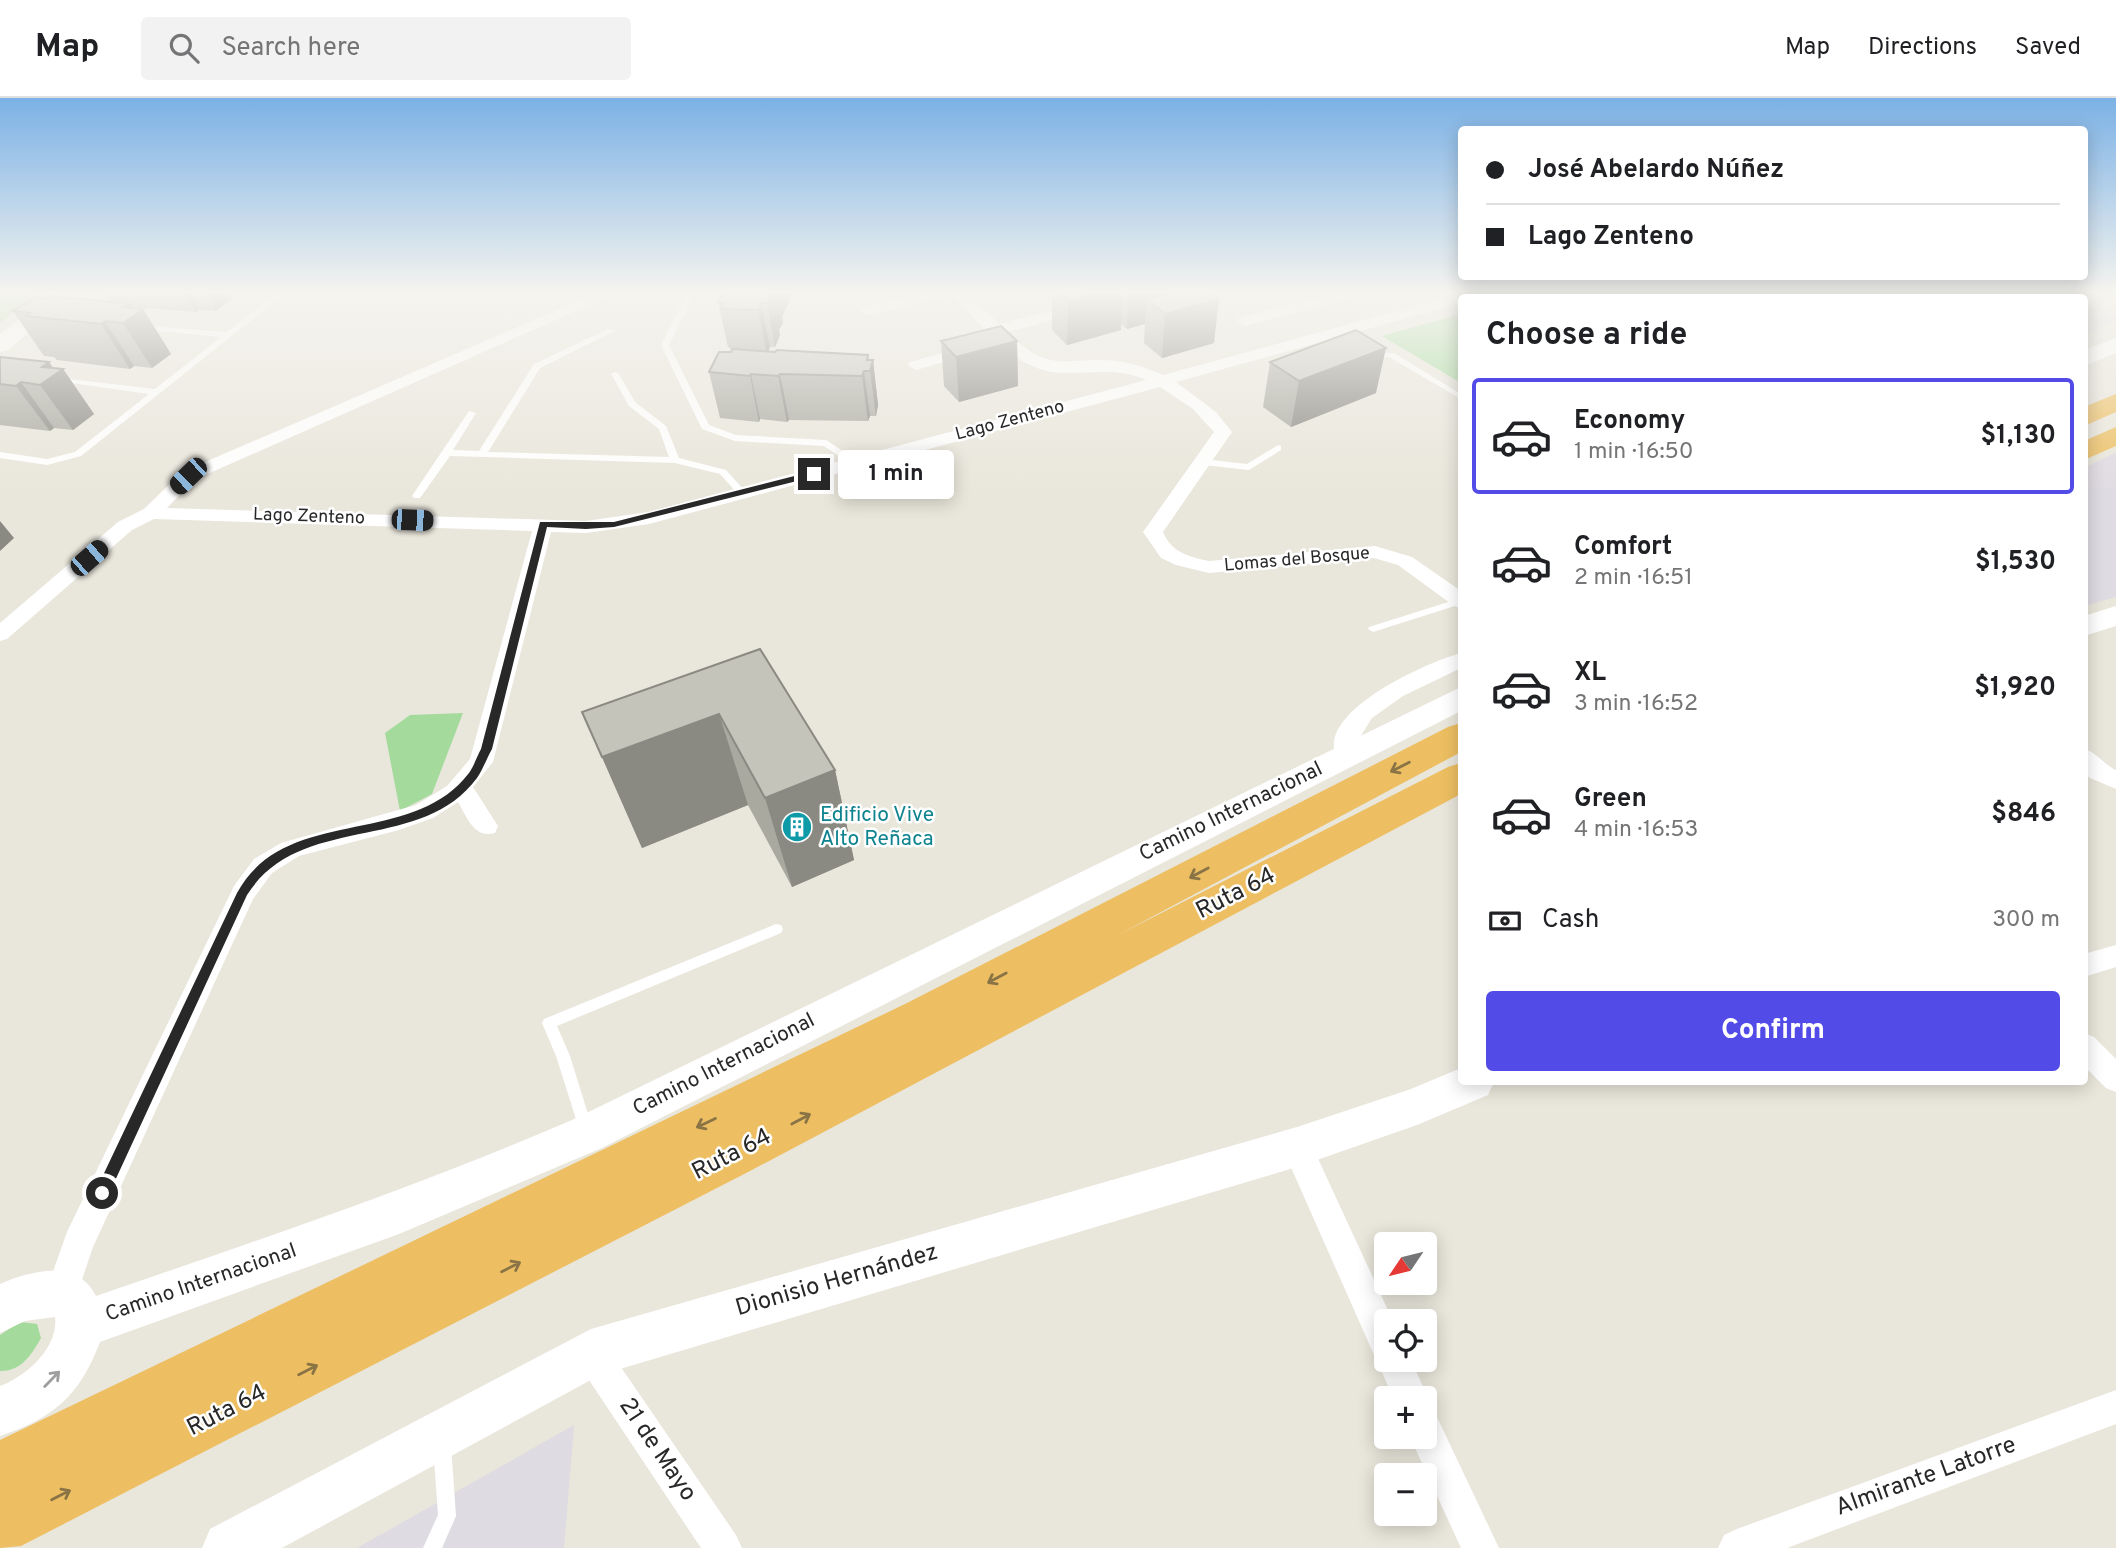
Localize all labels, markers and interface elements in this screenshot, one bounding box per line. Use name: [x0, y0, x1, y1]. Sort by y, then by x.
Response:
search box: [141, 17, 631, 80]
text: Map: [35, 27, 99, 69]
icon: search: [165, 29, 203, 67]
text: Search here: [221, 32, 360, 65]
text: Map: [1785, 33, 1830, 63]
text: Directions: [1868, 33, 1977, 63]
text: Saved: [2015, 33, 2081, 63]
text: José Abelardo Núñez: [1528, 154, 1784, 187]
text: Lago Zenteno: [1528, 221, 1694, 254]
text: Choose a ride: [1486, 316, 1687, 356]
street label: Lago Zenteno: [953, 395, 1067, 447]
icon: car: [1490, 405, 1553, 468]
text: Economy: [1574, 405, 1685, 438]
text: $1,130: [1980, 420, 2056, 453]
text: 1 min · 16:50: [1574, 438, 1694, 467]
callout: 1 min: [838, 450, 954, 498]
car: [166, 454, 211, 498]
route end: [798, 458, 830, 490]
text: 1 min: [868, 460, 924, 489]
street label: Lago Zenteno: [253, 504, 365, 530]
car: [391, 509, 434, 531]
icon: car: [1490, 531, 1553, 594]
text: Comfort: [1574, 531, 1672, 564]
car: [67, 536, 112, 580]
street label: Lomas del Bosque: [1223, 542, 1371, 578]
text: $1,530: [1975, 546, 2056, 579]
text: 2 min · 16:51: [1574, 564, 1693, 593]
icon: car: [1490, 657, 1553, 720]
text: XL: [1574, 657, 1606, 690]
text: $1,920: [1974, 672, 2056, 705]
text: 3 min · 16:52: [1574, 690, 1698, 719]
street label: Camino Internacional: [1135, 756, 1327, 868]
one-way arrow: [1391, 761, 1411, 775]
icon: car: [1490, 783, 1553, 846]
text: Green: [1574, 783, 1647, 816]
text: $846: [1991, 798, 2056, 831]
place label: Edificio Vive Alto Reñaca: [820, 802, 934, 853]
building icon: Edificio Vive Alto Reñaca: [780, 810, 814, 844]
text: 4 min · 16:53: [1574, 816, 1698, 845]
street label: Ruta 64: [1191, 861, 1281, 927]
one-way arrow: [1189, 866, 1210, 880]
icon: cash: [1486, 902, 1524, 940]
text: Cash: [1542, 904, 1599, 937]
text: 300 m: [1992, 906, 2060, 935]
one-way arrow: [987, 971, 1008, 985]
button: Confirm: [1486, 991, 2060, 1071]
street label: Camino Internacional: [628, 1007, 820, 1123]
one-way arrow: [790, 1112, 811, 1126]
one-way arrow: [696, 1117, 717, 1131]
street label: Ruta 64: [687, 1122, 777, 1188]
route start: [86, 1177, 118, 1209]
north arrow: [1374, 1232, 1437, 1295]
map controls: [1374, 1232, 1437, 1526]
street label: Camino Internacional: [102, 1238, 300, 1328]
street label: Dionisio Hernández: [732, 1238, 942, 1324]
one-way arrow: [500, 1260, 521, 1274]
button: locate: [1374, 1309, 1437, 1372]
one-way arrow: [297, 1362, 318, 1376]
one-way arrow: [43, 1370, 60, 1387]
street label: Ruta 64: [182, 1378, 272, 1444]
button: +: [1374, 1386, 1437, 1449]
street label: 21 de Mayo: [611, 1393, 703, 1507]
street label: Almirante Latorre: [1832, 1430, 2020, 1524]
button: −: [1374, 1463, 1437, 1526]
one-way arrow: [50, 1487, 71, 1501]

